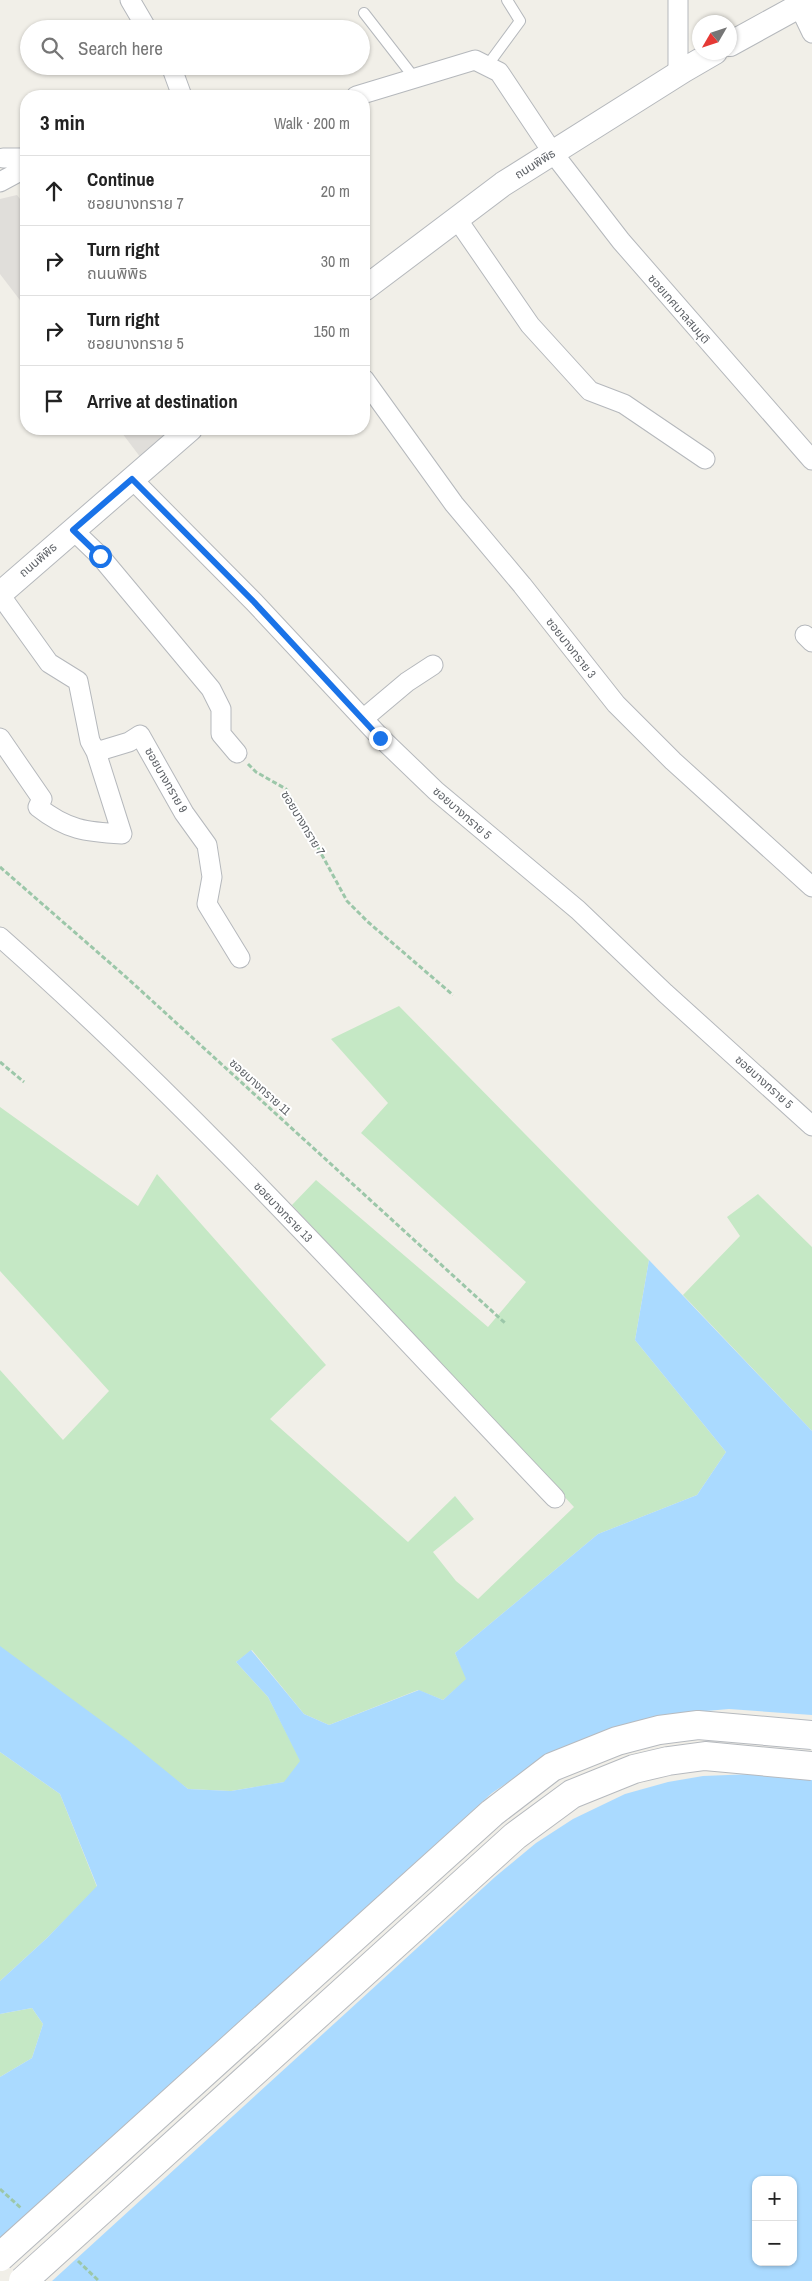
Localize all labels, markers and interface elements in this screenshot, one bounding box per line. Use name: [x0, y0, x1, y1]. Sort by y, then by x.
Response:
north arrow: [692, 15, 737, 60]
search box: [20, 20, 370, 75]
icon: search: [38, 34, 66, 62]
text: Search here: [78, 35, 163, 61]
text: 3 min: [40, 108, 85, 137]
text: Walk · 200 m: [274, 112, 350, 134]
street label: ถนนพิพิธ: [512, 145, 558, 183]
text: Continue: [87, 166, 155, 192]
icon: ahead: [40, 177, 68, 205]
text: 20 m: [321, 180, 350, 202]
text: ซอยบางทราย 7: [87, 192, 184, 214]
text: Turn right: [87, 236, 159, 262]
icon: right: [40, 247, 68, 275]
text: 30 m: [321, 250, 350, 272]
text: ถนนพิพิธ: [87, 262, 147, 284]
street label: ซอยเทศบาลสมมุติ: [644, 271, 714, 347]
text: Turn right: [87, 306, 159, 332]
icon: right: [40, 317, 68, 345]
text: 150 m: [314, 320, 350, 342]
text: ซอยบางทราย 5: [87, 332, 184, 354]
icon: arrive: [40, 387, 68, 415]
text: Arrive at destination: [87, 388, 238, 414]
street label: ถนนพิพิธ: [16, 539, 60, 581]
route start: [89, 545, 112, 568]
street label: ซอยบางทราย 3: [542, 614, 600, 682]
route end: [369, 727, 392, 750]
street label: ซอยบางทราย 9: [141, 745, 191, 815]
street label: ซอยบางทราย 5: [429, 783, 495, 843]
street label: ซอยบางทราย 7: [277, 788, 329, 859]
street label: ซอยบางทราย 5: [732, 1052, 797, 1113]
street label: ซอยบางทราย 11: [226, 1055, 294, 1119]
street label: ซอยบางทราย 13: [250, 1178, 316, 1246]
map controls: [752, 2176, 797, 2266]
button: +: [752, 2176, 797, 2221]
button: −: [752, 2221, 797, 2266]

